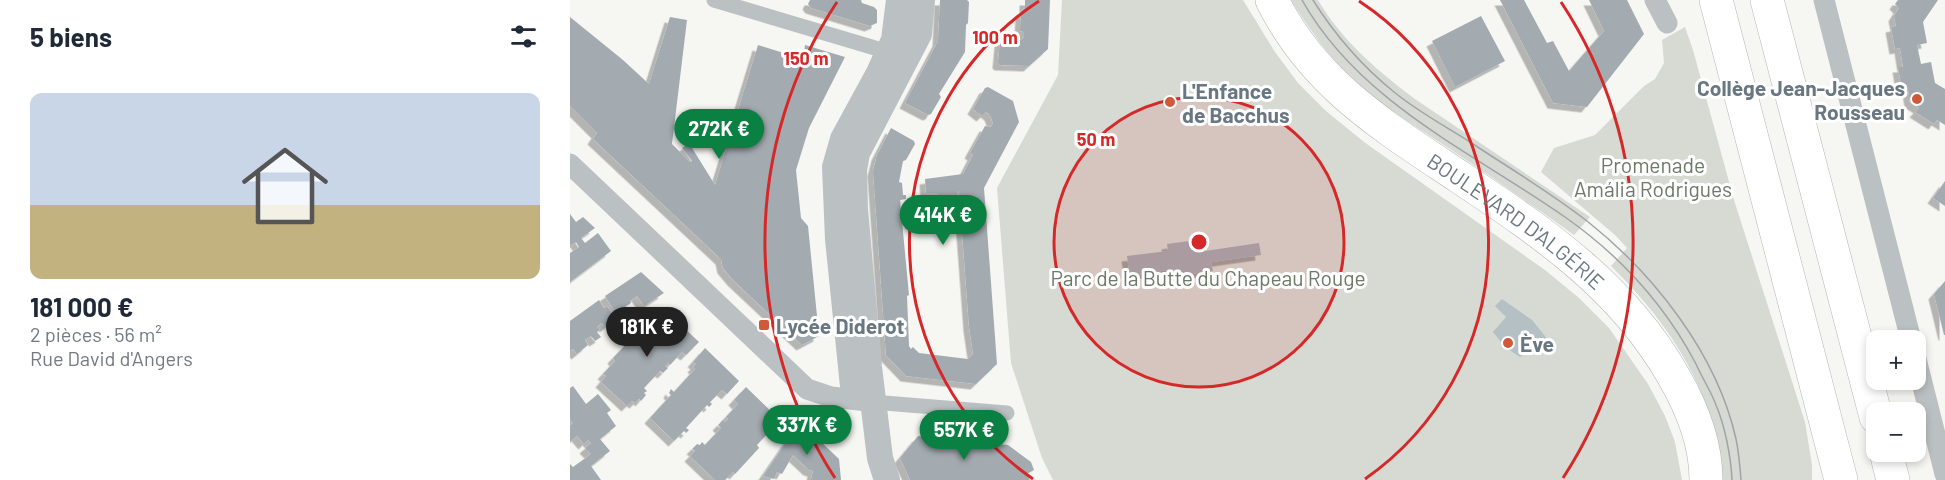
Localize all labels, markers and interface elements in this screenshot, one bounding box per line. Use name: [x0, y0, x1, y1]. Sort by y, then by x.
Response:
icon: filters: [507, 20, 540, 53]
text: 5 biens: [30, 21, 112, 52]
text: 100 m: [972, 26, 1018, 48]
text: 150 m: [784, 47, 828, 69]
place label: Collège Jean-Jacques Rousseau: [1697, 75, 1905, 124]
place label: L'Enfance de Bacchus: [1182, 78, 1290, 127]
marker: Collège Jean-Jacques Rousseau: [1910, 92, 1924, 106]
marker: L'Enfance de Bacchus: [1163, 95, 1177, 109]
pin: 272K €: [670, 109, 768, 160]
text: 272K €: [688, 116, 750, 140]
text: 50 m: [1077, 128, 1115, 150]
icon: home: [231, 132, 339, 240]
street label: BOULEVARD D'ALGÉRIE: [1423, 147, 1610, 294]
park label: Promenade Amália Rodrigues: [1574, 152, 1732, 201]
pin: 414K €: [894, 195, 992, 246]
text: 414K €: [914, 202, 972, 226]
centre of rings: [1189, 232, 1209, 252]
park label: Parc de la Butte du Chapeau Rouge: [1050, 265, 1366, 290]
text: 181 000 €: [30, 291, 134, 322]
pin: 181K €: [598, 307, 696, 358]
place label: Lycée Diderot: [776, 313, 904, 338]
text: 181K €: [620, 314, 674, 338]
marker: Lycée Diderot: [757, 318, 771, 332]
text: 2 pièces · 56 m²: [30, 322, 162, 346]
map controls: [1866, 330, 1926, 462]
button: +: [1866, 330, 1926, 390]
place label: Ève: [1520, 331, 1554, 356]
marker: Ève: [1501, 336, 1515, 350]
text: Rue David d'Angers: [30, 346, 193, 370]
button: −: [1866, 402, 1926, 462]
pin: 337K €: [758, 405, 856, 456]
pin: 557K €: [915, 410, 1013, 461]
text: 337K €: [777, 412, 837, 436]
text: 557K €: [934, 417, 994, 441]

